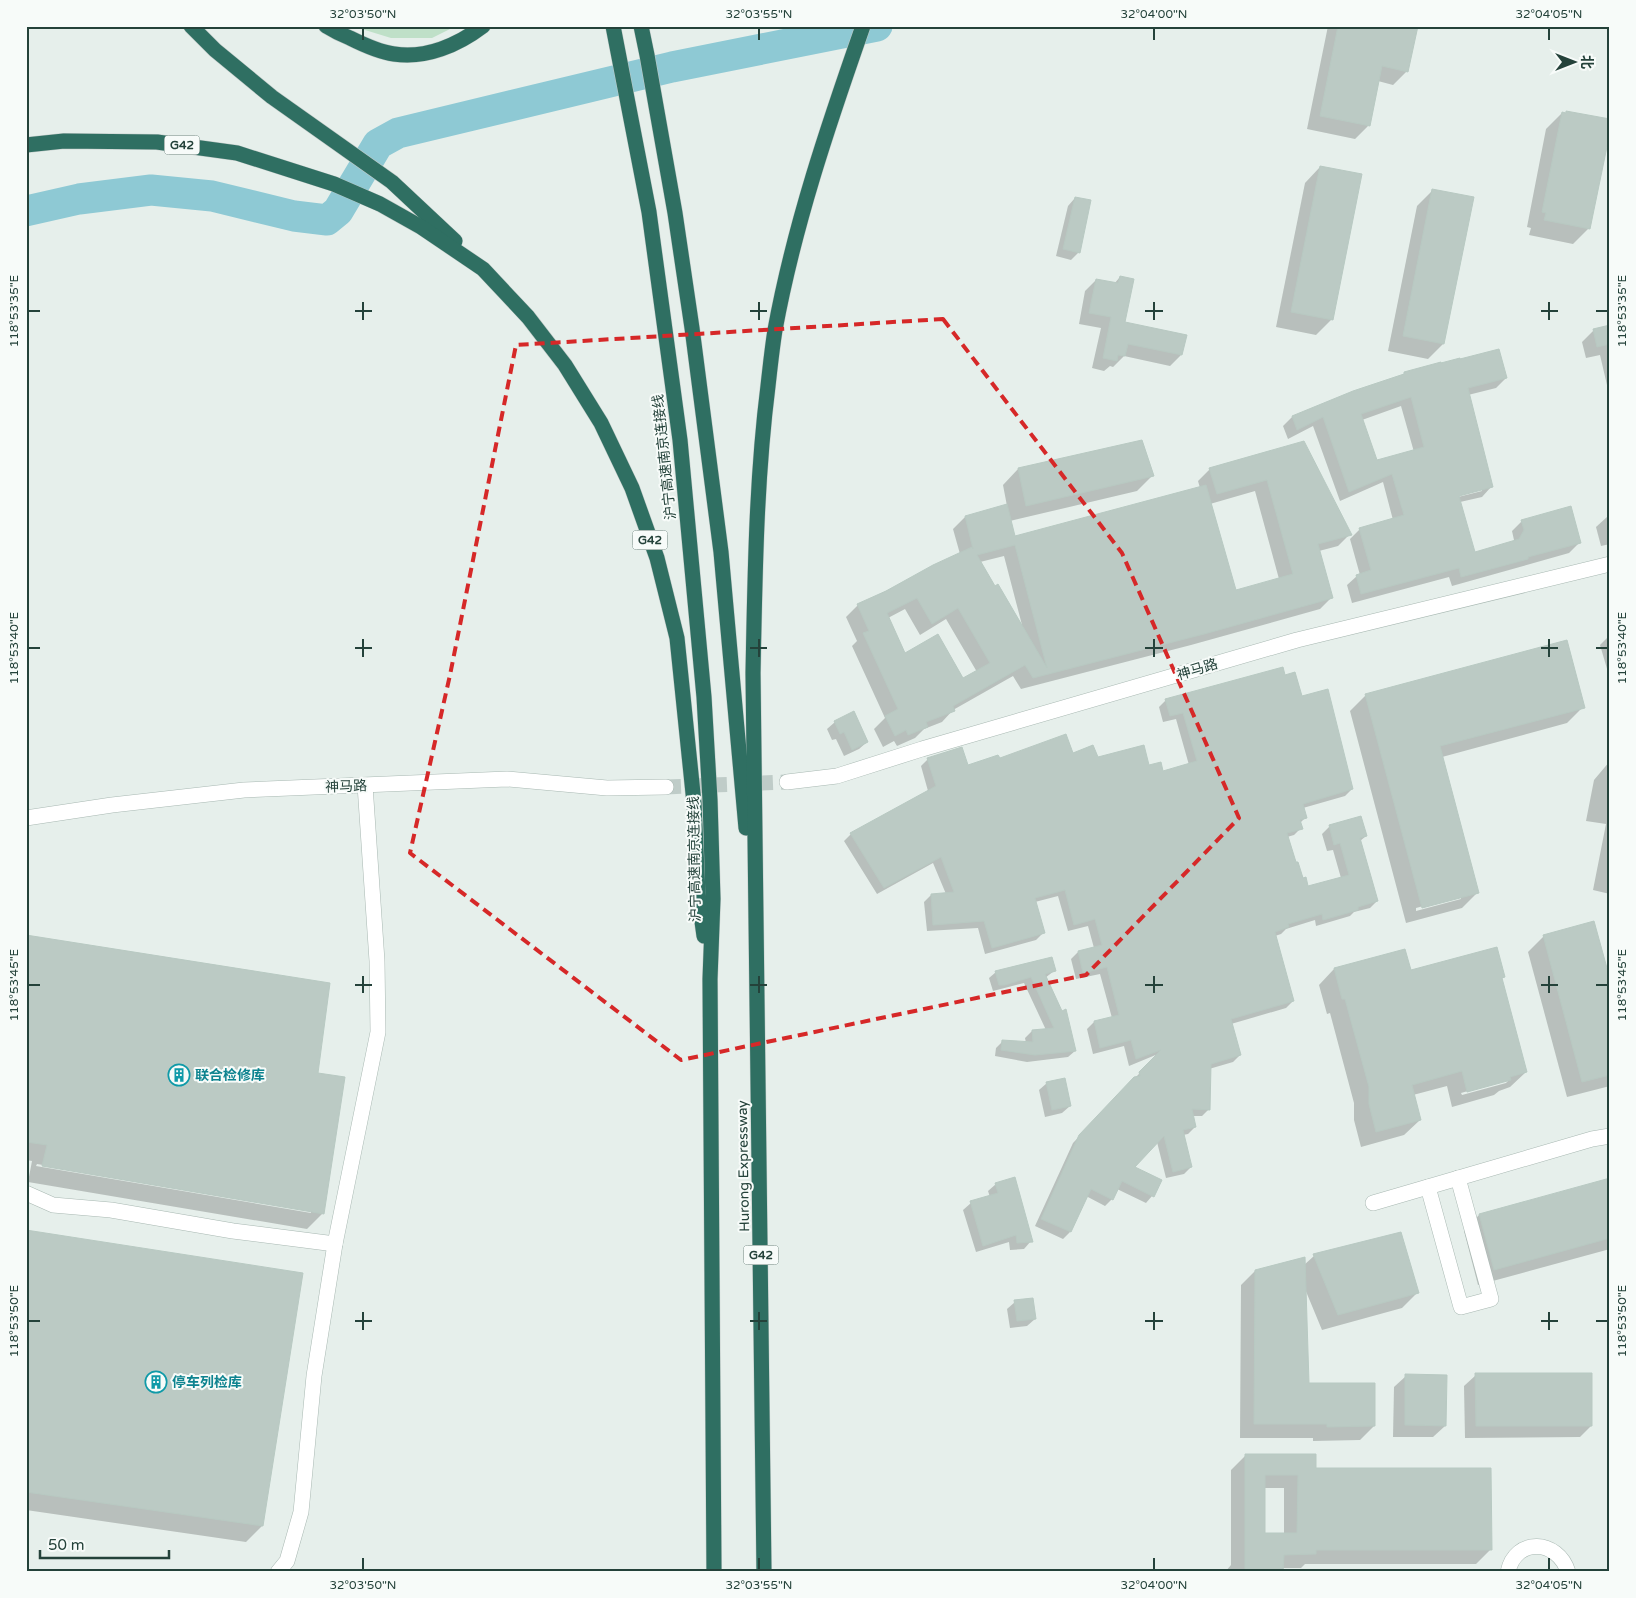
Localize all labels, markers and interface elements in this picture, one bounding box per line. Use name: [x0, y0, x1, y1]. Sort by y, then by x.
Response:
text: 32°03'50"N: [330, 7, 397, 21]
text: 32°03'55"N: [726, 7, 793, 21]
text: 32°04'00"N: [1121, 7, 1188, 21]
text: 32°04'05"N: [1516, 7, 1583, 21]
north arrow: [1548, 38, 1598, 88]
text: 北: [1578, 55, 1595, 69]
road number: G42: [164, 136, 200, 154]
text: 118°53'35"E: [7, 274, 21, 347]
text: 118°53'35"E: [1615, 274, 1629, 347]
street label: 沪宁高速南京连接线: [649, 393, 680, 520]
road number: G42: [632, 530, 668, 550]
text: 118°53'40"E: [7, 611, 21, 684]
text: 118°53'40"E: [1615, 611, 1629, 684]
street label: 神马路: [1175, 655, 1220, 684]
street label: 神马路: [325, 777, 367, 796]
street label: 沪宁高速南京连接线: [685, 796, 704, 922]
text: 118°53'45"E: [7, 948, 21, 1021]
text: 118°53'45"E: [1615, 948, 1629, 1021]
building icon: 联合检修库: [167, 1063, 191, 1087]
place label: 联合检修库: [195, 1067, 265, 1084]
street label: Hurong Expressway: [734, 1100, 753, 1232]
road number: G42: [744, 1246, 778, 1264]
text: 118°53'50"E: [7, 1284, 21, 1357]
text: 118°53'50"E: [1615, 1284, 1629, 1357]
building icon: 停车列检库: [144, 1370, 168, 1394]
place label: 停车列检库: [172, 1374, 242, 1391]
scale bar: [40, 1528, 169, 1560]
text: 50 m: [48, 1536, 85, 1554]
text: 32°03'50"N: [330, 1578, 397, 1592]
text: 32°03'55"N: [726, 1578, 793, 1592]
text: 32°04'00"N: [1121, 1578, 1188, 1592]
text: 32°04'05"N: [1516, 1578, 1583, 1592]

